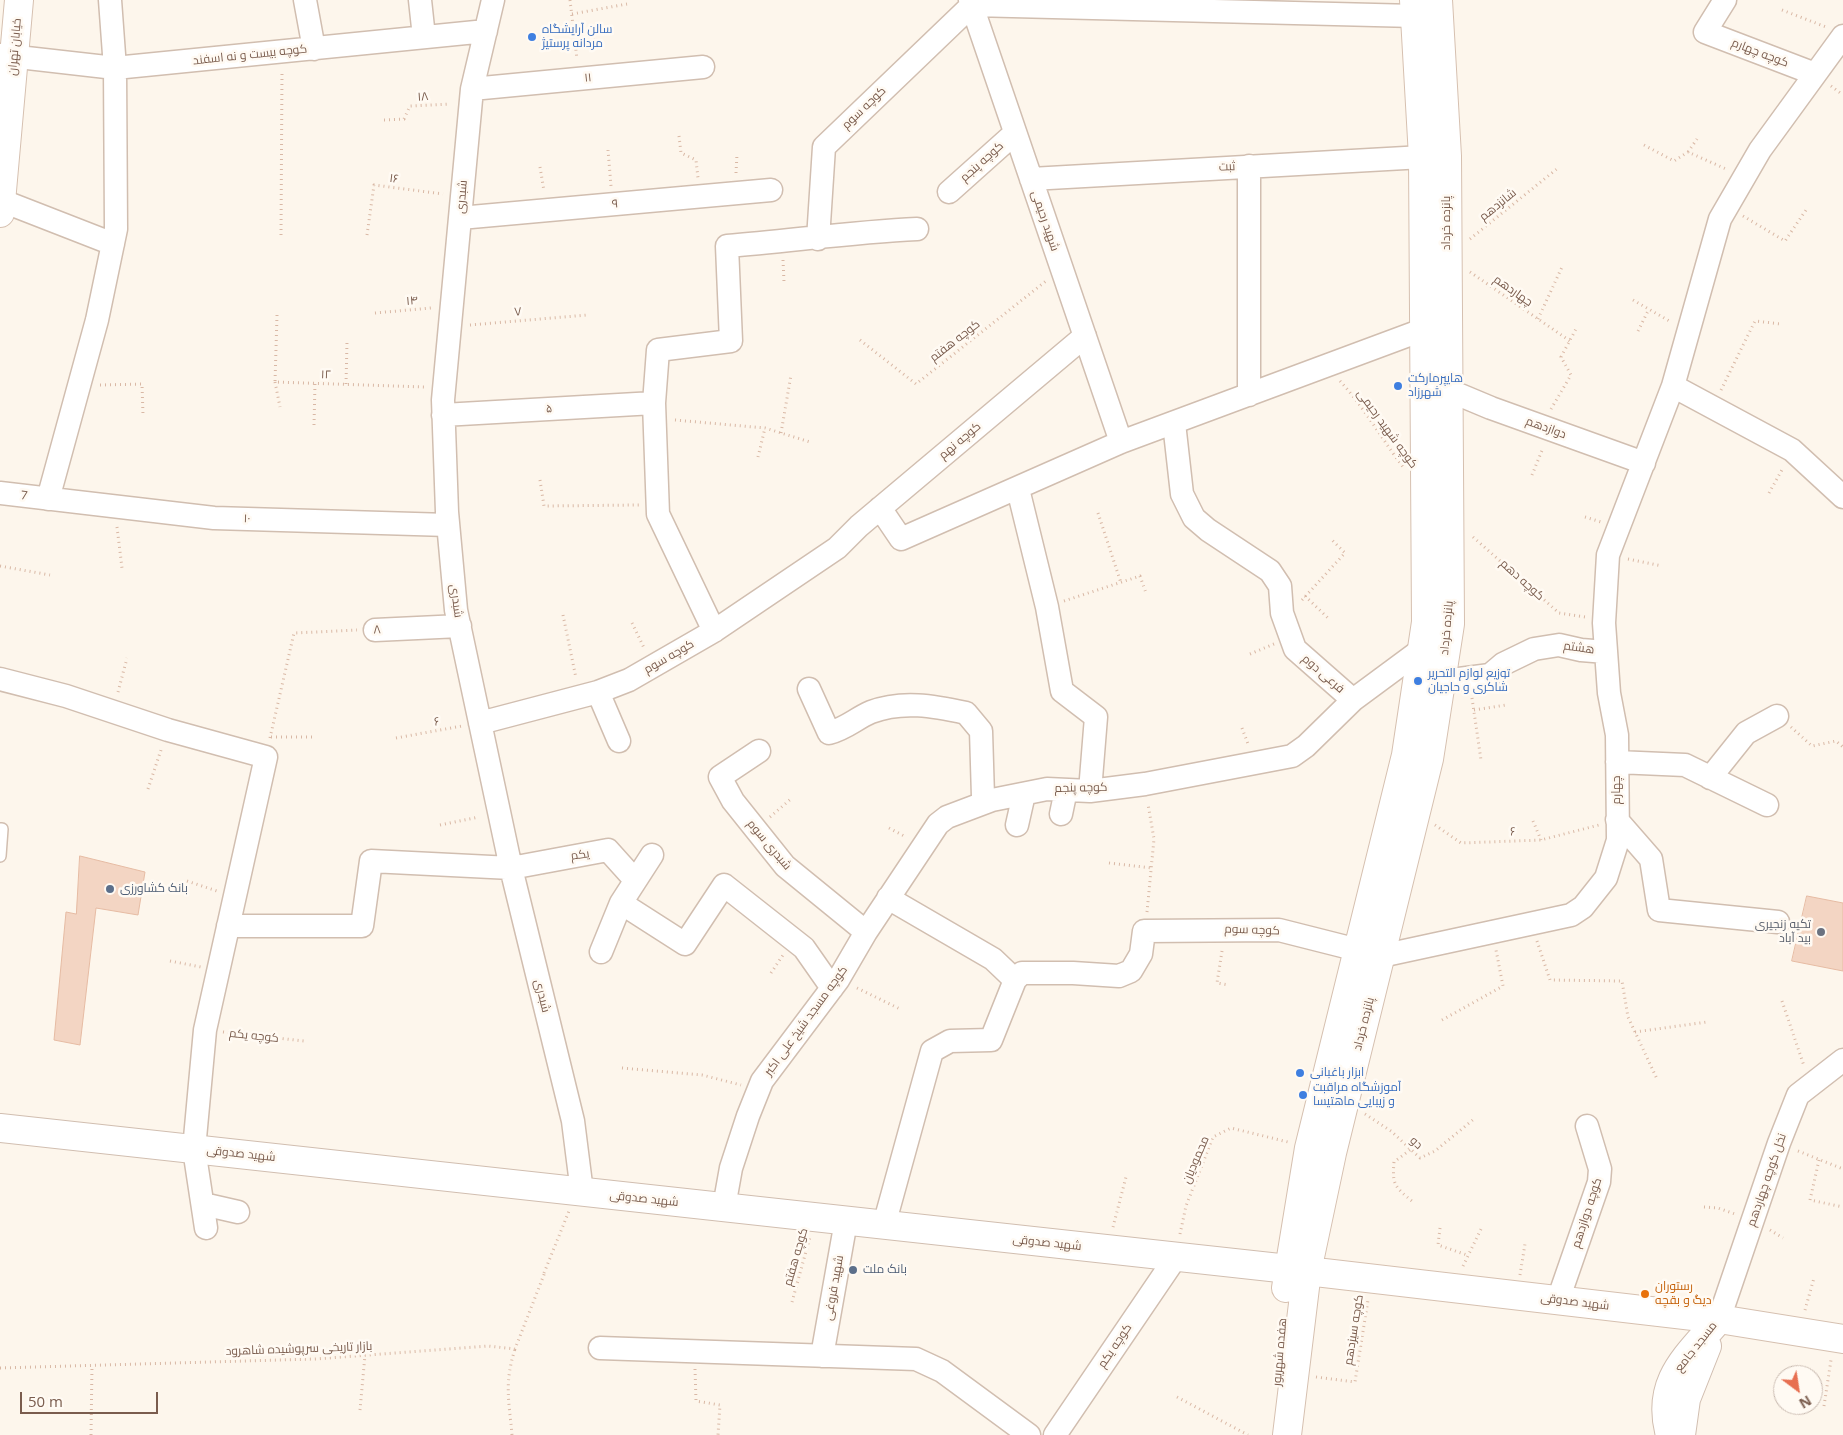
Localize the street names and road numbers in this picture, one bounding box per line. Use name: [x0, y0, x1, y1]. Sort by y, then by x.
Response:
street label: خیابان تهران: [5, 18, 25, 76]
street label: کوچه چهارم: [1729, 36, 1791, 70]
street label: کوچه بیست و نه اسفند: [192, 42, 308, 68]
street label: ۱۱: [584, 70, 592, 86]
street label: کوچه سوم: [839, 84, 889, 132]
street label: ۱۸: [417, 89, 429, 105]
street label: کوچه پنجم: [957, 139, 1007, 185]
street label: ثبت: [1218, 159, 1236, 175]
street label: ۱۶: [388, 171, 400, 187]
street label: شبدری: [453, 180, 471, 214]
street label: شانزدهم: [1477, 186, 1519, 224]
street label: شهید رحیمی: [1028, 189, 1062, 253]
street label: پانزده خرداد: [1440, 196, 1454, 250]
street label: ۹: [611, 197, 619, 211]
street label: چهاردهم: [1491, 272, 1535, 310]
street label: ۱۴: [406, 293, 418, 309]
street label: ۷: [514, 305, 522, 319]
street label: کوچه هفتم: [927, 317, 983, 365]
street label: ۱۲: [321, 368, 331, 382]
street label: کوچه شهید رحیمی: [1354, 387, 1420, 471]
street label: ۵: [545, 402, 553, 416]
street label: دوازدهم: [1524, 414, 1568, 442]
street label: کوچه نهم: [936, 419, 984, 463]
street label: 7: [20, 488, 28, 504]
street label: ۱۰: [243, 512, 251, 526]
street label: کوچه دهم: [1497, 556, 1547, 604]
street label: شبدری: [447, 583, 465, 619]
street label: پانزده خرداد: [1437, 600, 1457, 656]
street label: ۸: [373, 623, 381, 637]
street label: کوچه سوم: [641, 637, 697, 677]
street label: هشتم: [1562, 639, 1596, 657]
street label: فرعی دوم: [1299, 652, 1347, 696]
street label: ۶: [433, 714, 441, 730]
street label: چهارم: [1610, 776, 1624, 804]
street label: کوچه پنجم: [1054, 780, 1108, 796]
street label: شبدری سوم: [744, 817, 794, 873]
street label: ۶: [1510, 825, 1516, 839]
street label: یکم: [569, 846, 591, 864]
street label: کوچه سوم: [1224, 922, 1280, 938]
street label: کوچه مسجد شیخ علی اکبر: [761, 963, 851, 1079]
street label: شبدری: [531, 978, 553, 1014]
street label: پانزده خرداد: [1350, 996, 1378, 1052]
street label: کوچه یکم: [228, 1026, 280, 1046]
street label: نخل کوچه چهاردهم: [1744, 1132, 1790, 1228]
street label: محمودیان: [1180, 1134, 1212, 1186]
street label: دو: [1407, 1134, 1425, 1152]
street label: شهید صدوقی: [206, 1143, 276, 1165]
street label: کوچه دوازدهم: [1569, 1176, 1605, 1250]
street label: شهید صدوقی: [609, 1188, 679, 1210]
street label: کوچه هفتم: [781, 1226, 811, 1288]
street label: شهید صدوقی: [1012, 1232, 1082, 1254]
street label: شهید فروغی: [821, 1254, 847, 1322]
street label: شهید صدوقی: [1540, 1291, 1610, 1313]
street label: کوچه سیزدهم: [1341, 1294, 1367, 1366]
street label: هفده شهریور: [1270, 1317, 1290, 1387]
street label: مسجد جامع: [1672, 1319, 1720, 1375]
street label: کوچه یکم: [1095, 1321, 1135, 1371]
street label: بازار تاریخی سرپوشیده شاهرود: [225, 1339, 373, 1359]

